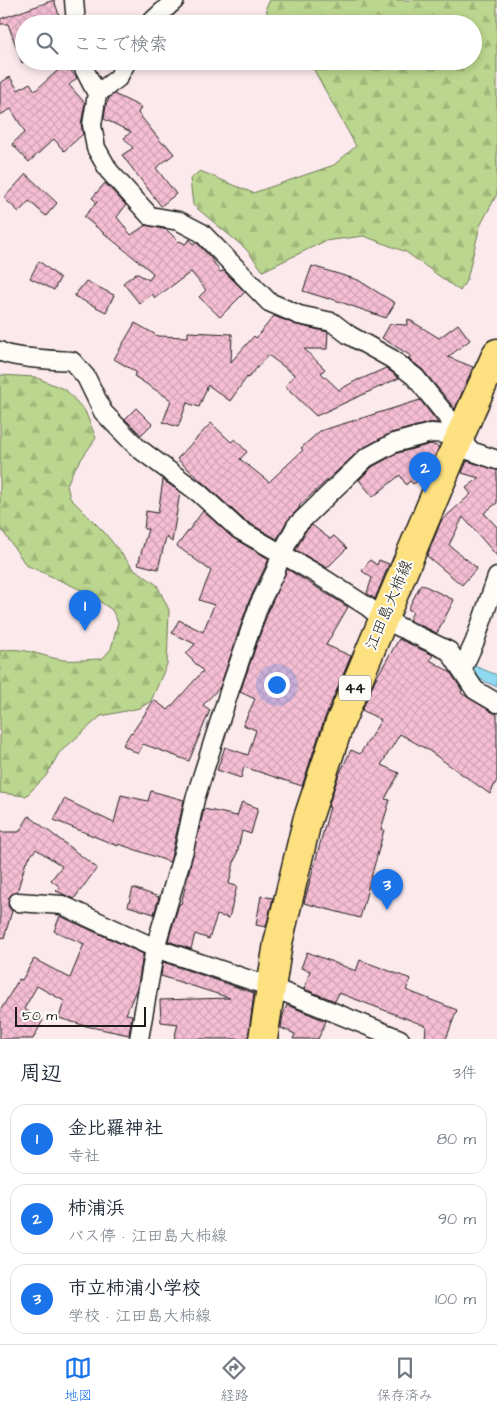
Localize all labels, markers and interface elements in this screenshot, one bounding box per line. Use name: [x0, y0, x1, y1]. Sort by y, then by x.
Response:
search box: [15, 15, 482, 70]
icon: search: [33, 29, 61, 57]
text: ここで検索: [73, 31, 168, 58]
pin: 2: [409, 452, 441, 493]
street label: 江田島大柿線: [360, 557, 418, 653]
pin: 1: [69, 590, 101, 631]
your location: [264, 672, 290, 698]
road number: 44: [339, 676, 371, 700]
pin: 3: [371, 869, 403, 910]
scale bar: [15, 1004, 146, 1027]
text: 50 m: [22, 1006, 57, 1026]
text: 周辺: [20, 1059, 62, 1088]
text: 3件: [453, 1062, 477, 1084]
text: 金比羅神社: [68, 1115, 163, 1142]
text: 1: [36, 1128, 38, 1150]
text: 80 m: [437, 1128, 476, 1150]
text: 寺社: [68, 1145, 100, 1167]
text: 柿浦浜: [68, 1195, 125, 1222]
text: 2: [32, 1208, 42, 1230]
text: 90 m: [438, 1208, 476, 1230]
text: バス停 · 江田島大柿線: [68, 1225, 227, 1247]
text: 市立柿浦小学校: [68, 1275, 201, 1302]
text: 3: [33, 1288, 41, 1310]
text: 100 m: [435, 1288, 476, 1310]
text: 学校 · 江田島大柿線: [68, 1305, 211, 1327]
tab: 地図: [64, 1354, 92, 1406]
tab: 経路: [220, 1354, 248, 1406]
tab: 保存済み: [377, 1354, 433, 1406]

